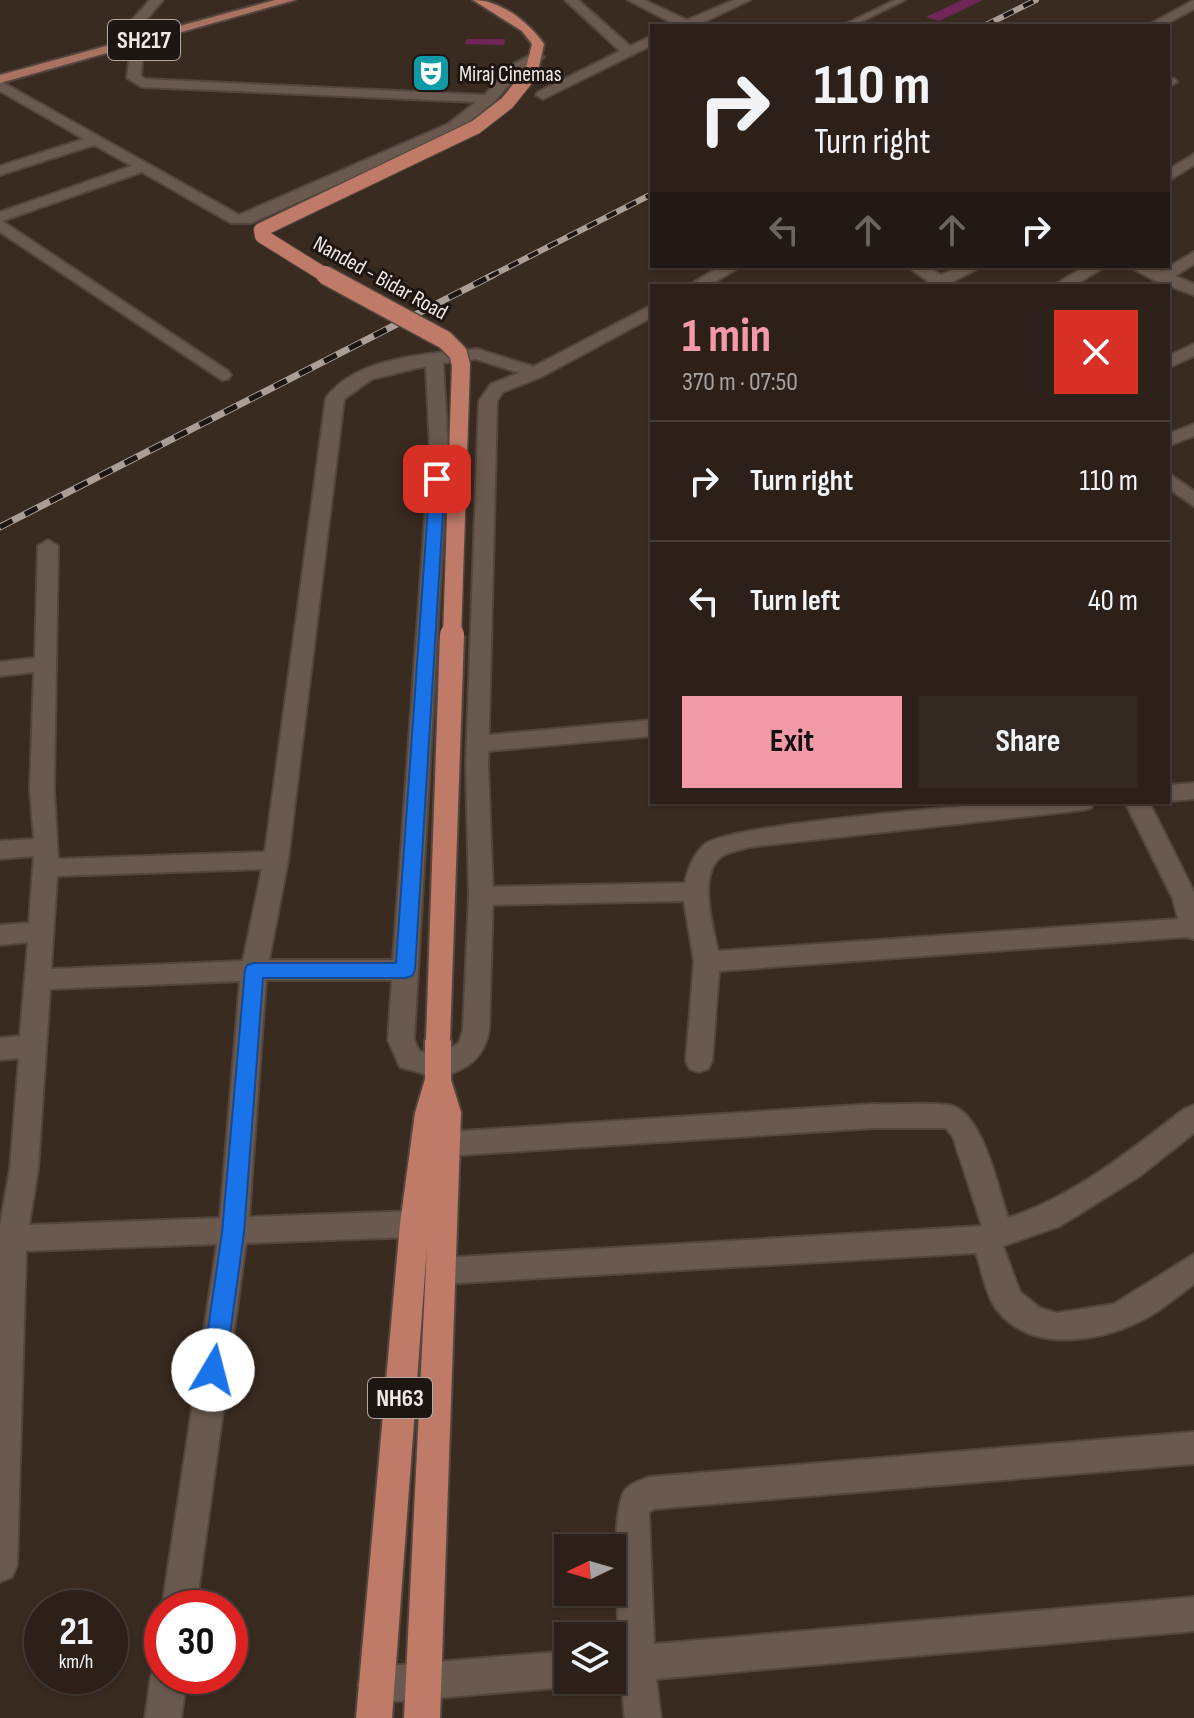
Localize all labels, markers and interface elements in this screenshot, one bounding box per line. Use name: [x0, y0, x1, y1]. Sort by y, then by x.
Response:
road number: SH217: [108, 20, 180, 60]
theatre icon: Miraj Cinemas: [410, 52, 452, 94]
text: 110 m: [814, 53, 930, 120]
icon: right: [682, 56, 786, 160]
place label: Miraj Cinemas: [459, 61, 562, 88]
text: Turn right: [814, 121, 931, 164]
icon: left: [762, 208, 806, 252]
icon: ahead: [846, 208, 890, 252]
icon: ahead: [930, 208, 974, 252]
icon: right: [1014, 208, 1058, 252]
street label: Nanded - Bidar Road: [308, 230, 452, 326]
text: 1 min: [682, 308, 771, 365]
button: close: [1054, 310, 1138, 394]
text: 370 m · 07:50: [682, 367, 798, 398]
pin: [403, 445, 471, 513]
icon: arrive: [415, 457, 459, 501]
icon: right: [682, 459, 726, 503]
text: Turn right: [750, 463, 853, 499]
text: 110 m: [1080, 463, 1138, 499]
icon: left: [682, 579, 726, 623]
text: Turn left: [750, 583, 840, 619]
text: 40 m: [1088, 583, 1138, 619]
button: Exit: [682, 696, 902, 788]
button: Share: [918, 696, 1138, 788]
position arrow: [171, 1328, 255, 1412]
road number: NH63: [368, 1378, 432, 1418]
north arrow: [554, 1534, 626, 1606]
map controls: [554, 1534, 626, 1694]
speed limit sign: 30: [144, 1590, 248, 1694]
text: 21: [59, 1608, 93, 1656]
button: layers: [554, 1622, 626, 1694]
text: km/h: [59, 1650, 93, 1674]

